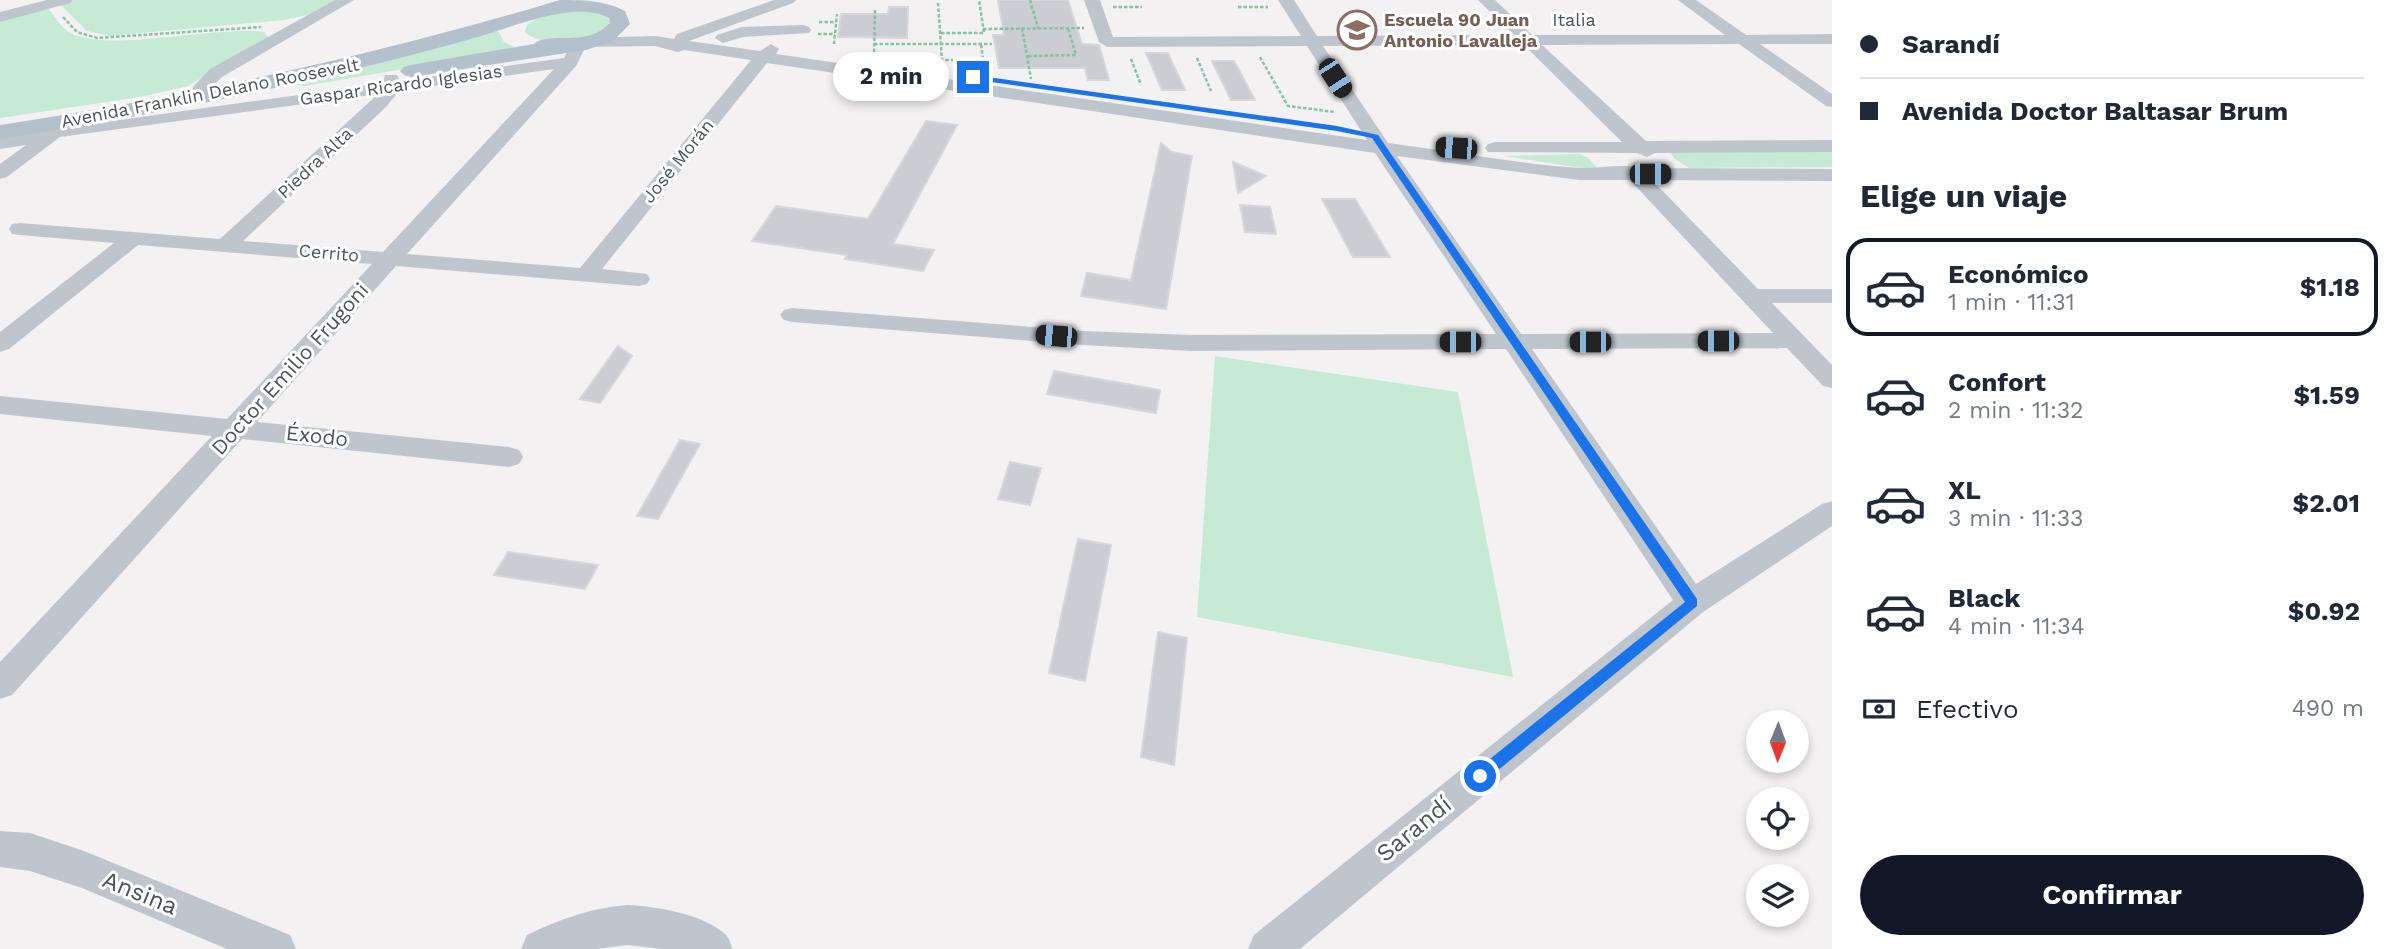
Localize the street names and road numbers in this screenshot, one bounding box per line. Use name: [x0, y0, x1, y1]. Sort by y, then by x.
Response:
street label: Italia: [1552, 9, 1596, 30]
street label: Avenida Franklin Delano Roosevelt: [59, 53, 361, 132]
street label: Gaspar Ricardo Iglesias: [298, 60, 503, 109]
street label: José Morán: [638, 115, 718, 207]
street label: Piedra Alta: [273, 123, 356, 203]
street label: Cerrito: [298, 239, 360, 266]
street label: Doctor Emilio Frugoni: [206, 278, 373, 460]
street label: Éxodo: [285, 420, 349, 451]
street label: Sarandí: [1371, 790, 1457, 868]
street label: Ansina: [99, 865, 181, 921]

